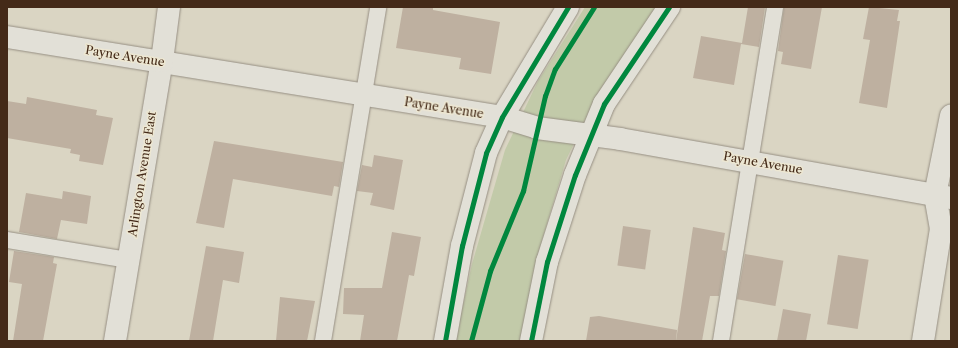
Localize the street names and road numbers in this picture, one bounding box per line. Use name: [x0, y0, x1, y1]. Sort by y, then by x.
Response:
street label: Payne Avenue: [84, 43, 166, 69]
street label: Payne Avenue: [403, 95, 485, 121]
street label: Arlington Avenue East: [125, 110, 159, 238]
street label: Payne Avenue: [722, 149, 804, 177]

